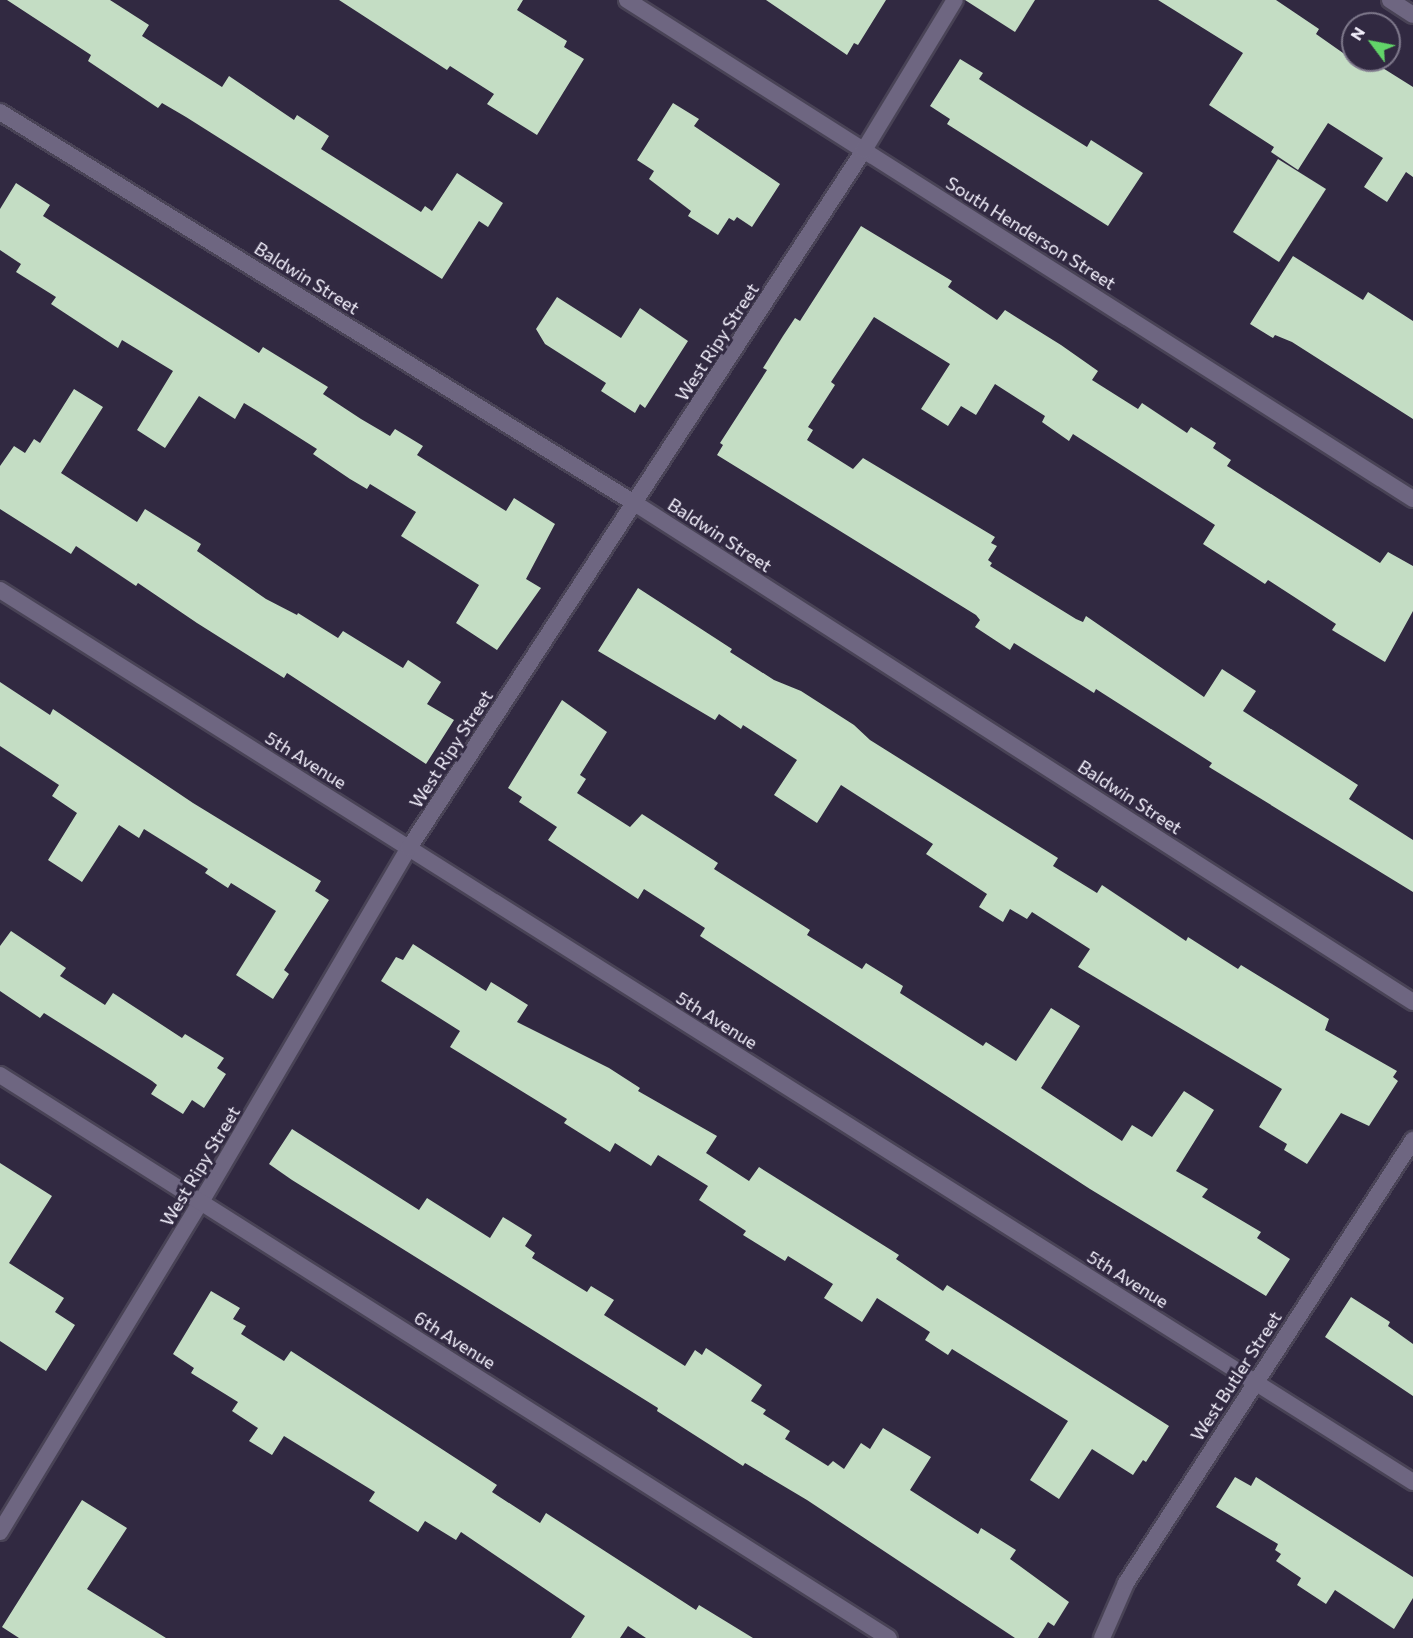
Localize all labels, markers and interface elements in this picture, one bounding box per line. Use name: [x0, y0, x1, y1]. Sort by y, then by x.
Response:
north arrow: [1341, 12, 1401, 72]
text: N: [1346, 23, 1368, 43]
street label: South Henderson Street: [942, 172, 1120, 294]
street label: Baldwin Street: [251, 237, 363, 319]
street label: West Ripy Street: [671, 279, 763, 405]
street label: Baldwin Street: [664, 493, 776, 577]
street label: West Ripy Street: [405, 686, 497, 812]
street label: 5th Avenue: [261, 727, 351, 793]
street label: Baldwin Street: [1074, 755, 1186, 839]
street label: 5th Avenue: [672, 987, 762, 1053]
street label: West Ripy Street: [156, 1102, 244, 1230]
street label: 5th Avenue: [1083, 1246, 1173, 1312]
street label: 6th Avenue: [410, 1306, 500, 1374]
street label: West Butler Street: [1186, 1307, 1286, 1445]

